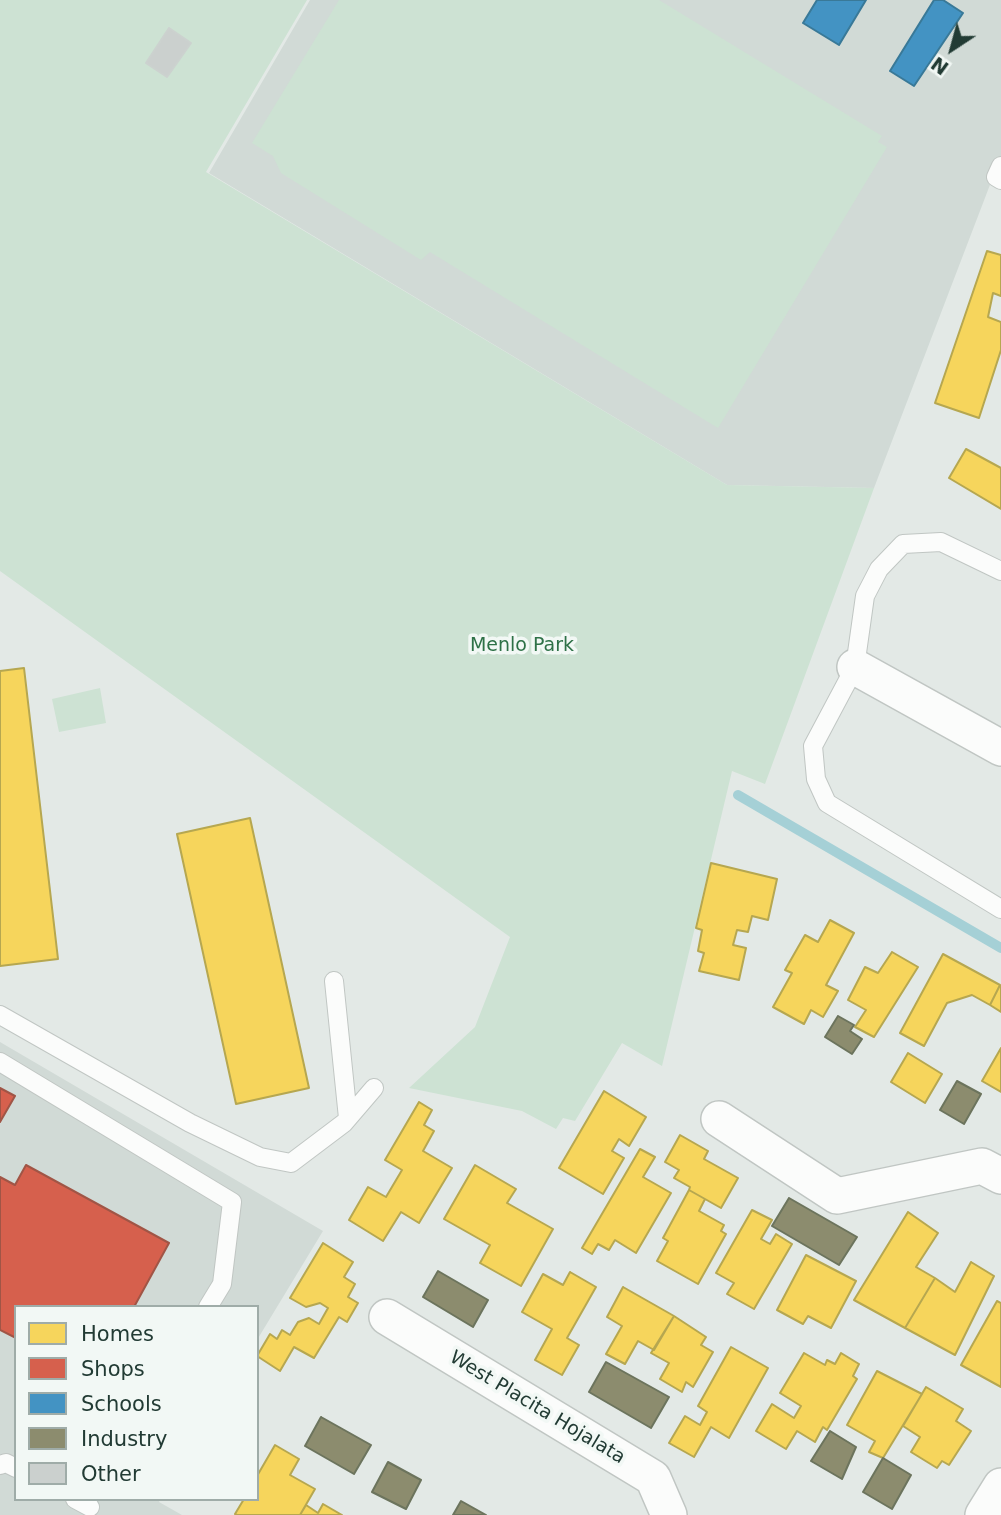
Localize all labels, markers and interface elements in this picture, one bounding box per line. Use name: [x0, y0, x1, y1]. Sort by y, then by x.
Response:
north arrow: [917, 14, 987, 84]
text: N: [927, 52, 953, 80]
park label: Menlo Park: [470, 635, 574, 657]
legend: [14, 1305, 259, 1501]
text: Homes: [81, 1322, 154, 1346]
street label: West Placita Hojalata: [445, 1347, 629, 1469]
text: Shops: [81, 1357, 145, 1381]
text: Schools: [81, 1392, 162, 1416]
text: Industry: [81, 1427, 167, 1451]
text: Other: [81, 1462, 141, 1486]

